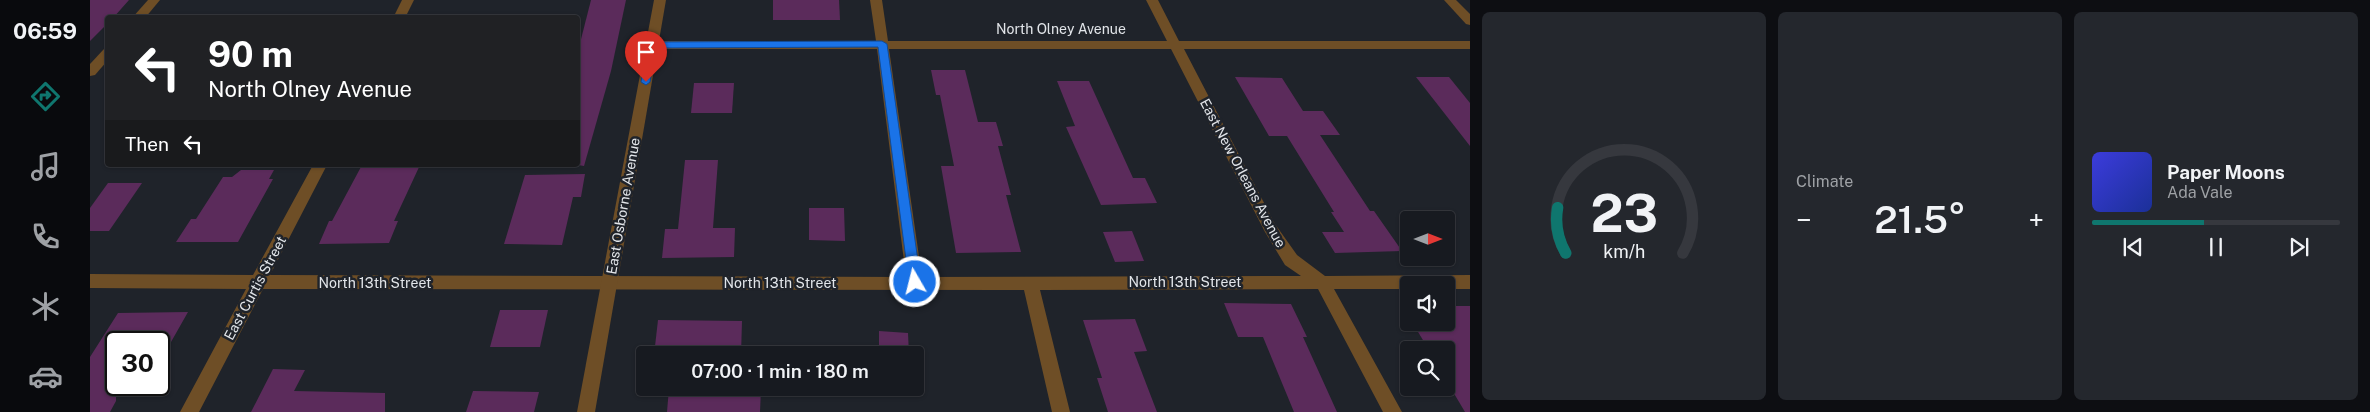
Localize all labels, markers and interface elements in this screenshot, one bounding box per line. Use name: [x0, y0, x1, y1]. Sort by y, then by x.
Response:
text: 06:59: [13, 18, 77, 44]
street label: North Olney Avenue: [996, 21, 1126, 37]
pin: [625, 31, 667, 82]
text: 90 m: [208, 34, 293, 75]
icon: left: [125, 35, 190, 100]
icon: arrive: [632, 38, 660, 66]
text: North Olney Avenue: [208, 76, 412, 102]
icon: directions: [28, 79, 63, 114]
street label: East New Orleans Avenue: [1197, 96, 1289, 250]
icon: left: [179, 130, 207, 158]
text: Then: [125, 133, 169, 155]
street label: East Osborne Avenue: [603, 136, 643, 276]
icon: music: [28, 149, 63, 184]
text: Paper Moons: [2167, 161, 2285, 183]
text: Climate: [1796, 172, 1853, 191]
text: 23: [1590, 183, 1658, 244]
text: Ada Vale: [2167, 183, 2232, 202]
text: 21.5°: [1874, 197, 1966, 242]
text: −: [1796, 203, 1812, 236]
text: +: [2028, 203, 2044, 236]
north arrow: [1400, 211, 1455, 266]
map controls: [1400, 211, 1455, 396]
icon: phone: [28, 219, 63, 254]
street label: East Curtis Street: [221, 233, 289, 343]
icon: previous: [2119, 233, 2147, 261]
icon: pause: [2202, 233, 2230, 261]
icon: next: [2285, 233, 2313, 261]
text: km/h: [1603, 241, 1645, 262]
position arrow: [888, 255, 940, 307]
street label: North 13th Street: [1129, 274, 1241, 290]
street label: North 13th Street: [319, 275, 431, 291]
street label: North 13th Street: [724, 275, 836, 291]
button: sound: [1400, 276, 1455, 331]
icon: climate: [28, 289, 63, 324]
speed limit sign: 30: [105, 331, 170, 396]
button: search: [1400, 341, 1455, 396]
icon: car: [28, 359, 63, 394]
text: 07:00 · 1 min · 180 m: [691, 360, 869, 382]

